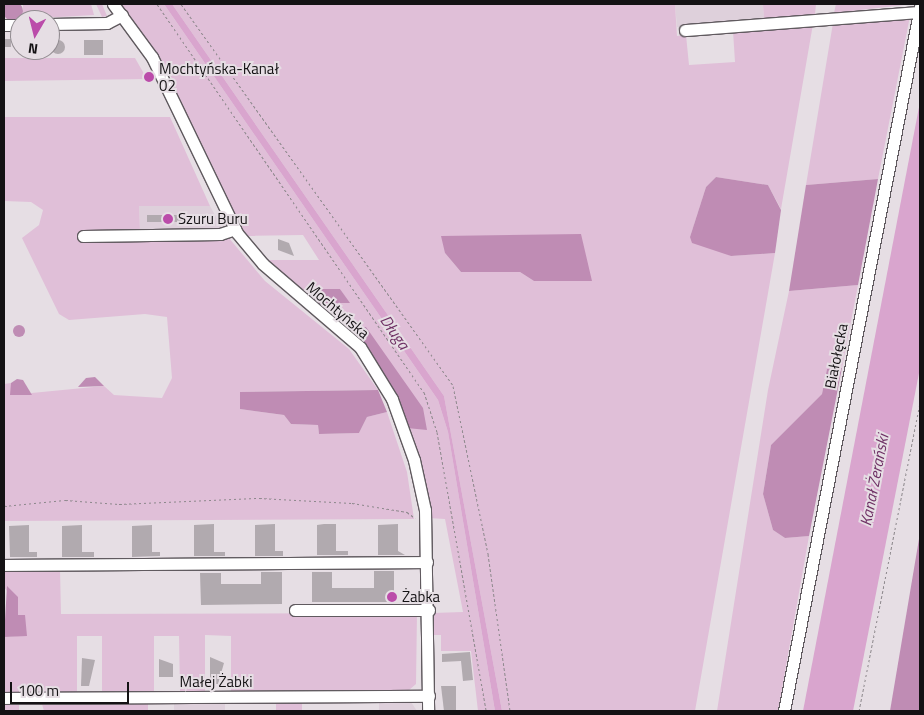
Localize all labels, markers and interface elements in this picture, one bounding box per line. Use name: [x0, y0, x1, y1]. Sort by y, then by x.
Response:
north arrow: [10, 10, 60, 60]
text: N: [27, 38, 39, 60]
place label: Mochtyńska-Kanał 02: [159, 59, 279, 94]
marker: Mochtyńska-Kanał 02: [143, 71, 155, 83]
place label: Szuru Buru: [178, 210, 248, 228]
marker: Szuru Buru: [162, 213, 174, 225]
street label: Mochtyńska: [303, 278, 373, 342]
water label: Długa: [376, 311, 414, 353]
street label: Białołęcka: [821, 322, 851, 390]
water label: Kanał Żerański: [856, 432, 892, 528]
place label: Żabka: [402, 588, 440, 606]
marker: Żabka: [386, 591, 398, 603]
scale bar: [12, 672, 131, 704]
street label: Małej Żabki: [180, 673, 252, 691]
text: 100 m: [18, 679, 59, 702]

